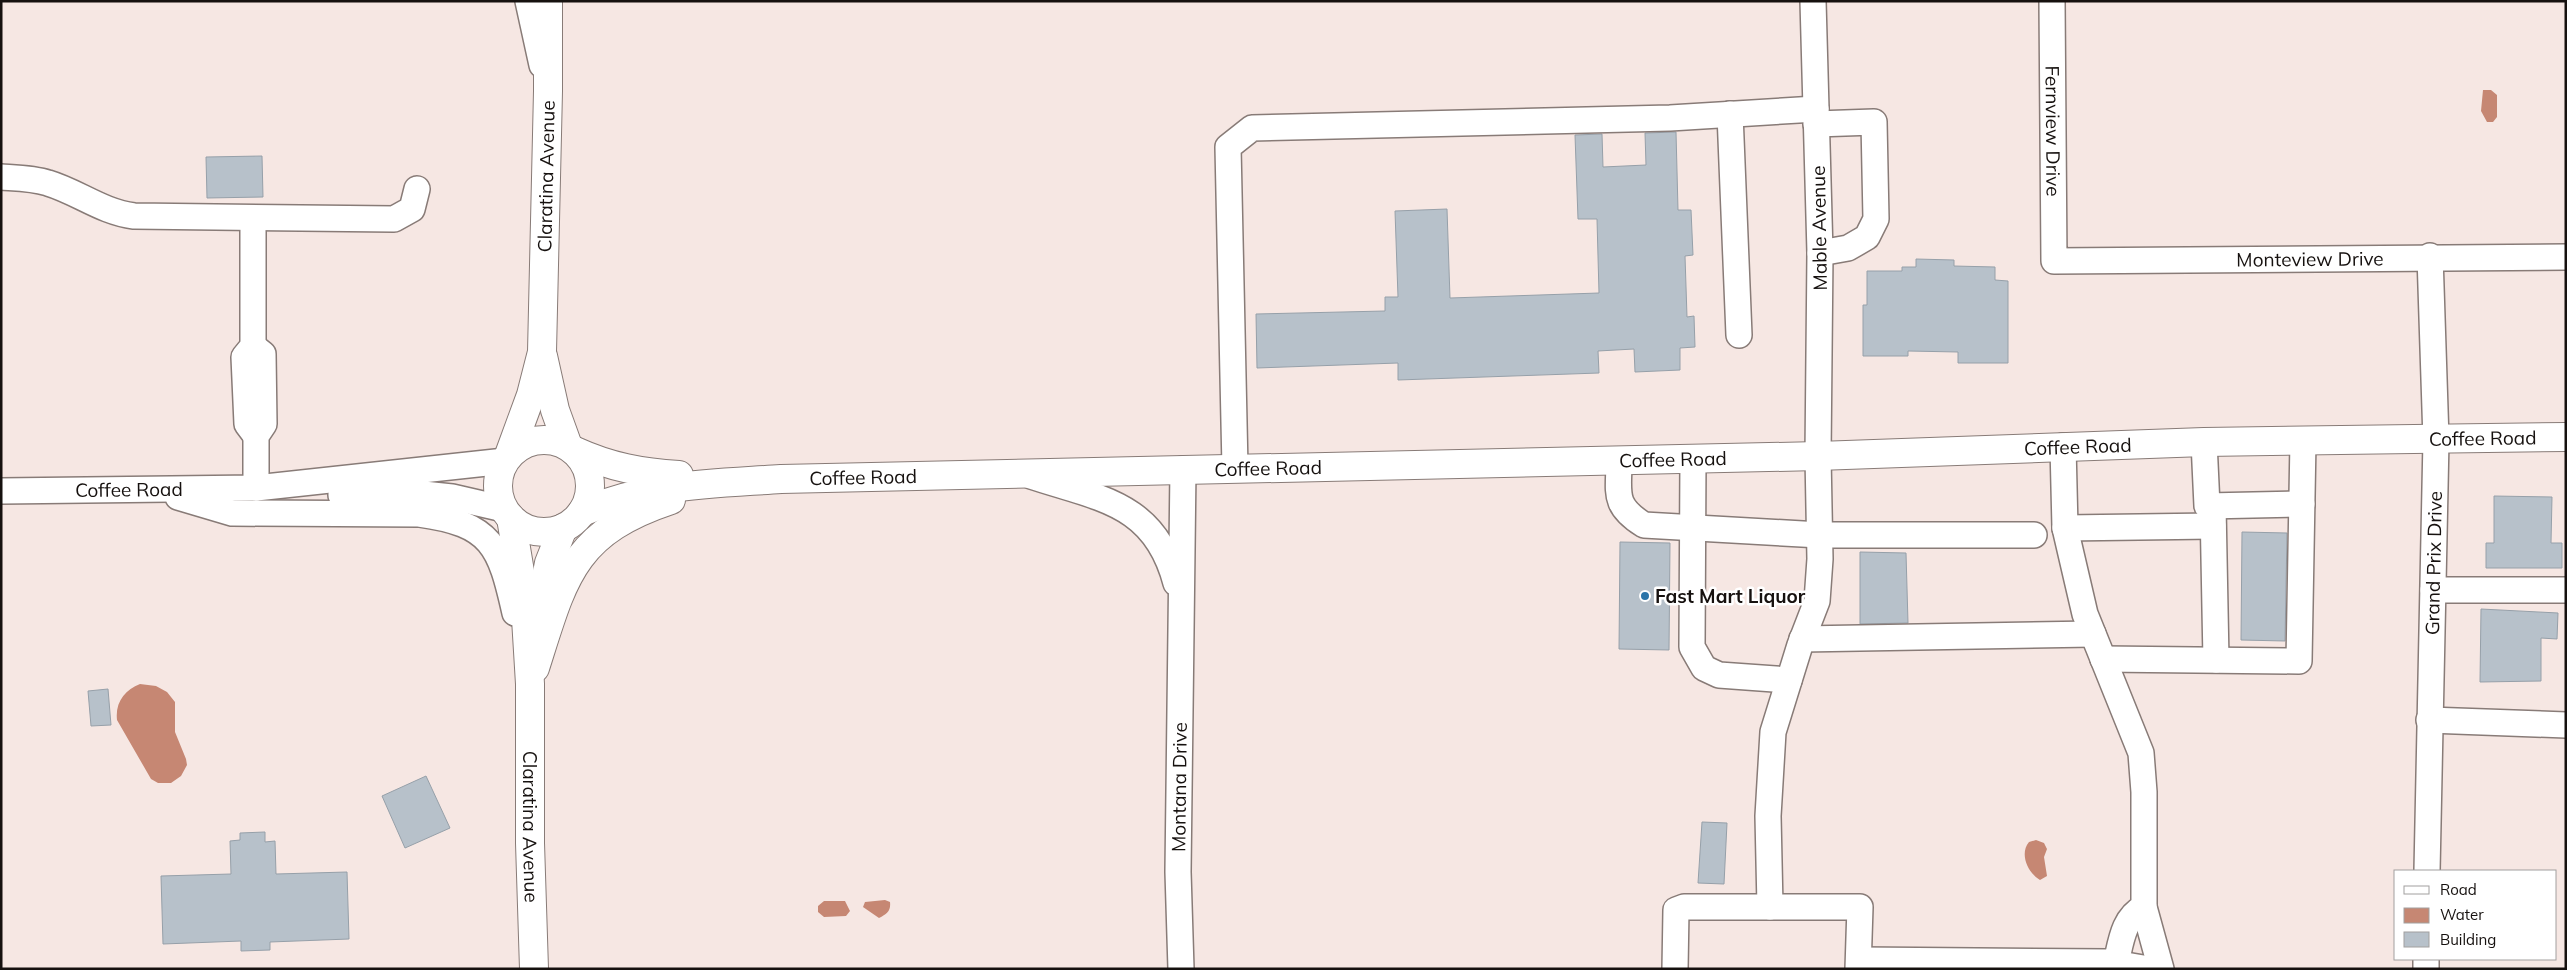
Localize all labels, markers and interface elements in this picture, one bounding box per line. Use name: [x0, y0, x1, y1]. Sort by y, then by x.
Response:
street label: Fernview Drive: [2040, 65, 2066, 197]
street label: Claratina Avenue: [532, 100, 560, 253]
street label: Mable Avenue: [1806, 165, 1832, 291]
street label: Monteview Drive: [2236, 246, 2384, 272]
street label: Coffee Road: [2429, 425, 2537, 451]
street label: Coffee Road: [2024, 433, 2132, 461]
street label: Coffee Road: [1619, 446, 1727, 472]
street label: Coffee Road: [1214, 455, 1322, 481]
street label: Coffee Road: [809, 464, 917, 490]
street label: Coffee Road: [75, 477, 183, 502]
street label: Grand Prix Drive: [2420, 491, 2447, 635]
place label: Fast Mart Liquor: [1655, 584, 1806, 608]
marker: Fast Mart Liquor: [1639, 590, 1651, 602]
street label: Montana Drive: [1166, 722, 1192, 852]
street label: Claratina Avenue: [518, 751, 544, 903]
legend: [2394, 870, 2557, 960]
text: Road: [2440, 880, 2477, 899]
text: Water: [2440, 905, 2484, 924]
text: Building: [2440, 930, 2496, 949]

